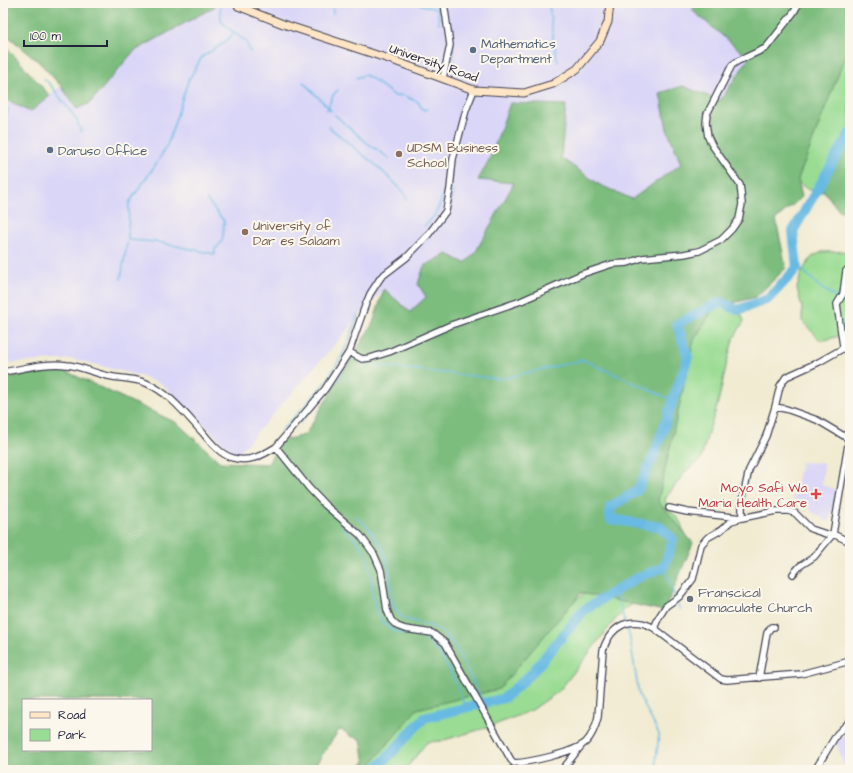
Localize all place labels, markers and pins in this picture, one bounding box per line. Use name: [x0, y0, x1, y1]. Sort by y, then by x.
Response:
place label: Mathematics Department: [481, 35, 556, 68]
marker: Mathematics Department: [468, 45, 478, 55]
place label: UDSM Business School: [407, 139, 498, 172]
place label: Daruso Office: [58, 142, 147, 160]
marker: Daruso Office: [45, 145, 55, 155]
marker: UDSM Business School: [394, 149, 404, 159]
place label: University of Dar es Salaam: [253, 217, 340, 250]
marker: University of Dar es Salaam: [240, 227, 250, 237]
place label: Moyo Safi Wa Maria Health Care: [698, 479, 807, 512]
marker: Moyo Safi Wa Maria Health Care: [810, 488, 822, 500]
place label: Franscical Immaculate Church: [698, 584, 812, 617]
marker: Franscical Immaculate Church: [685, 594, 695, 604]

